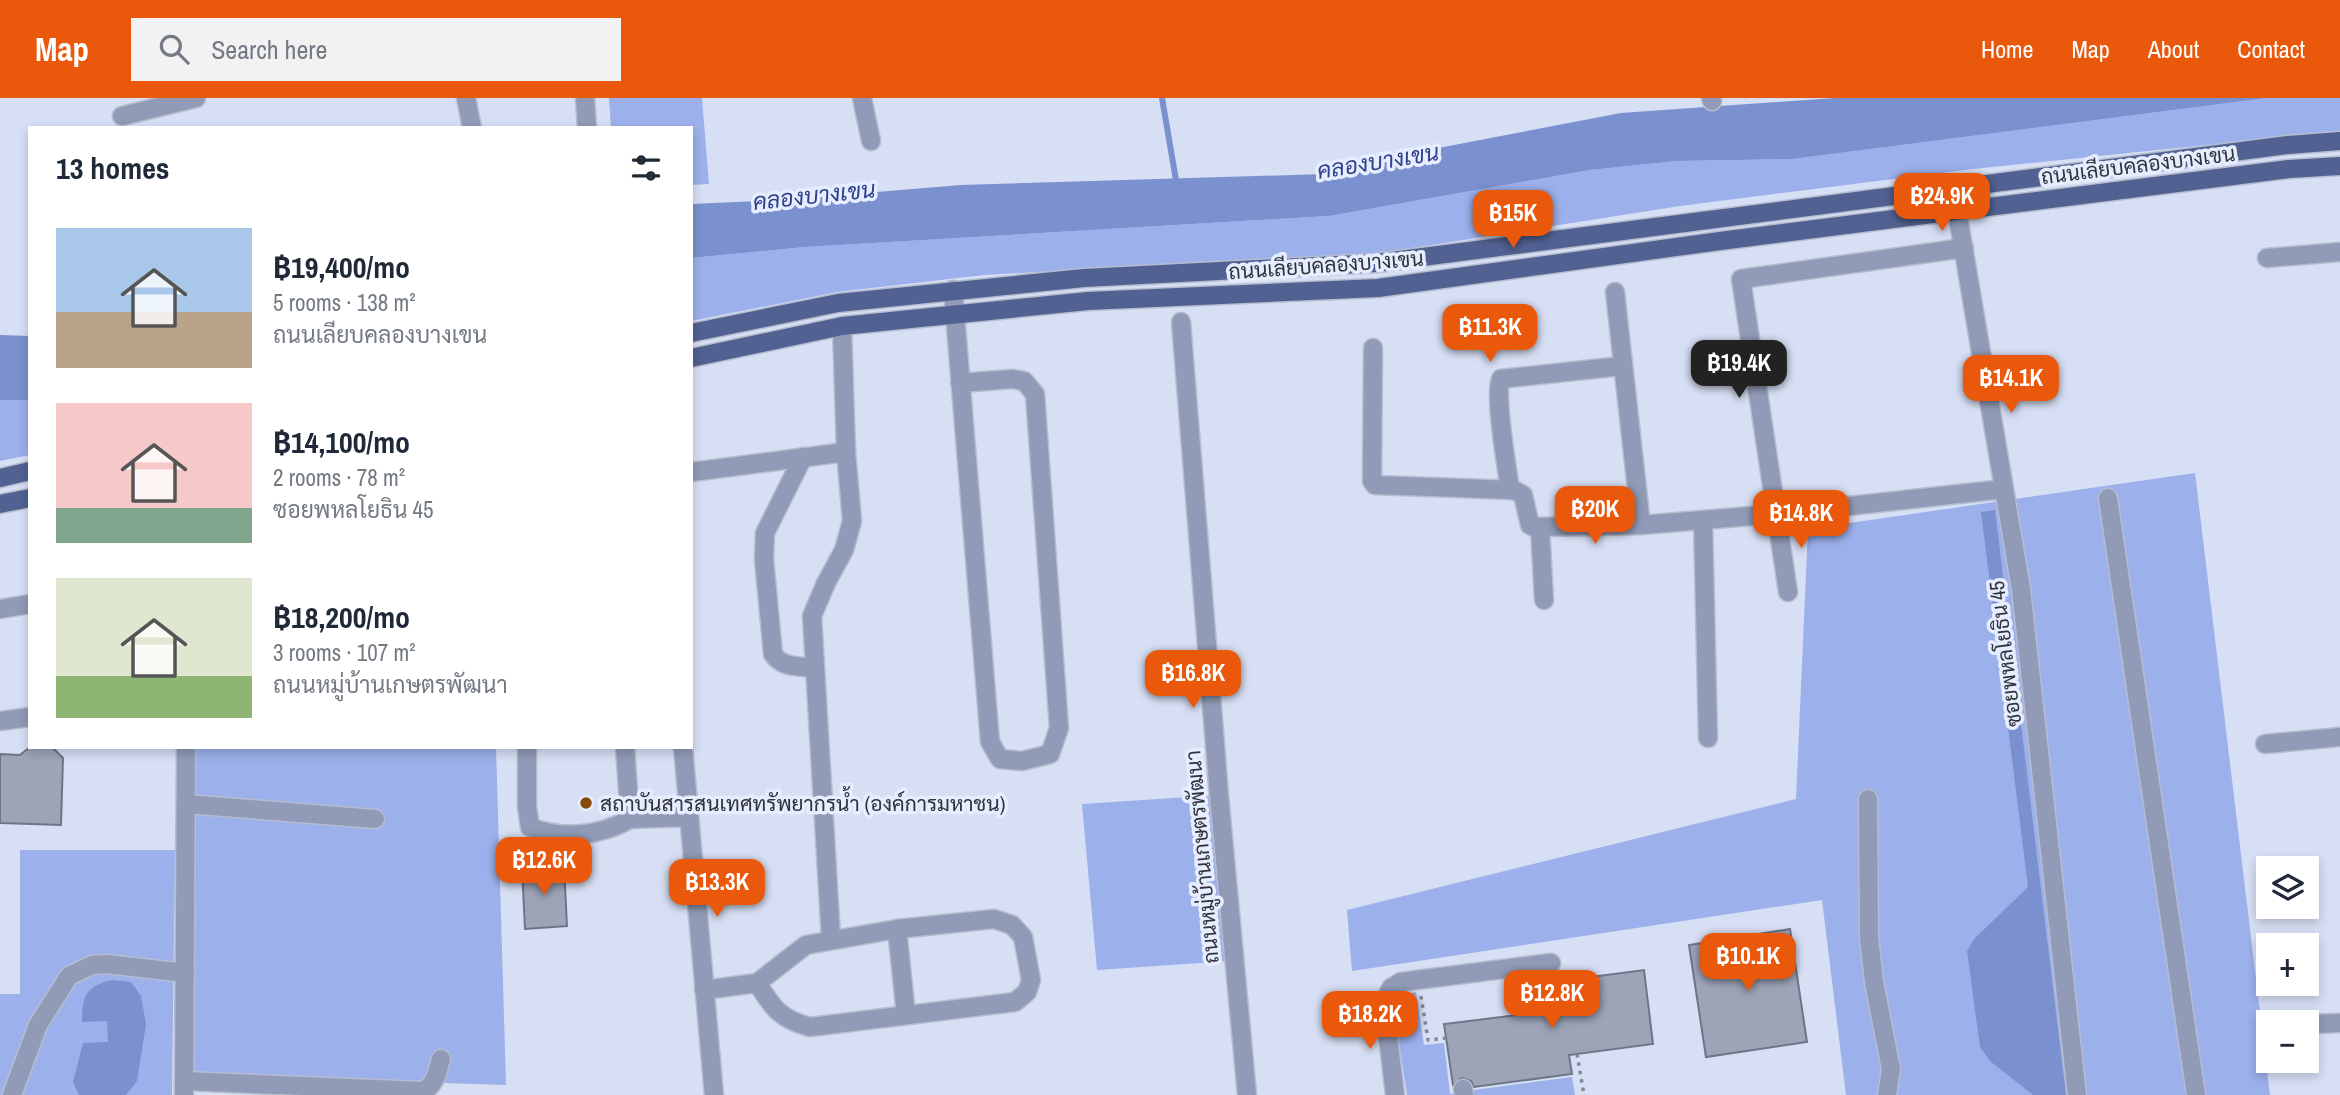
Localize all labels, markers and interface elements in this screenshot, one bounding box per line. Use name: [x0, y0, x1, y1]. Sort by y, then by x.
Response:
search box: [131, 18, 621, 81]
text: Map: [35, 27, 89, 71]
icon: search: [155, 30, 193, 68]
text: Search here: [211, 32, 327, 67]
text: Home: [1981, 33, 2033, 65]
text: Map: [2071, 33, 2110, 65]
text: About: [2148, 33, 2199, 65]
text: Contact: [2237, 33, 2305, 65]
water label: คลองบางเขน: [1315, 136, 1442, 186]
street label: ถนนเลียบคลองบางเขน: [2039, 139, 2237, 191]
text: 13 homes: [56, 148, 170, 188]
icon: filters: [627, 149, 665, 187]
water label: คลองบางเขน: [751, 173, 877, 217]
pin: ฿24.9K: [1885, 174, 1999, 233]
text: ฿24.9K: [1910, 180, 1974, 211]
pin: ฿15K: [1472, 190, 1554, 250]
text: ฿15K: [1489, 197, 1537, 228]
street label: ถนนเลียบคลองบางเขน: [1227, 244, 1425, 286]
text: ฿19,400/mo: [273, 247, 410, 287]
icon: home: [112, 256, 196, 340]
text: 5 rooms · 138 m²: [273, 287, 416, 318]
pin: ฿11.3K: [1433, 304, 1547, 364]
text: ฿11.3K: [1458, 311, 1522, 342]
text: ถนนเลียบคลองบางเขน: [273, 319, 487, 350]
pin: ฿19.4K: [1682, 341, 1796, 400]
text: ฿19.4K: [1707, 347, 1771, 378]
pin: ฿14.1K: [1954, 356, 2068, 415]
text: ฿14.1K: [1979, 362, 2043, 393]
text: ฿14,100/mo: [273, 422, 410, 462]
icon: home: [112, 431, 196, 515]
text: 2 rooms · 78 m²: [273, 462, 405, 493]
pin: ฿20K: [1554, 486, 1636, 546]
pin: ฿14.8K: [1744, 490, 1858, 550]
text: ฿20K: [1571, 493, 1619, 524]
text: ซอยพหลโยธิน 45: [273, 494, 434, 525]
text: ฿14.8K: [1769, 497, 1833, 528]
street label: ซอยพหลโยธิน 45: [1982, 579, 2028, 729]
text: ฿18,200/mo: [273, 597, 410, 637]
icon: home: [112, 606, 196, 690]
text: 3 rooms · 107 m²: [273, 637, 416, 668]
pin: ฿16.8K: [1136, 650, 1250, 710]
text: ฿16.8K: [1161, 657, 1225, 688]
text: ถนนหมู่บ้านเกษตรพัฒนา: [273, 669, 508, 700]
street label: ถนนหมู่บ้านเกษตรพัฒนา: [1178, 749, 1227, 965]
place label: สถาบันสารสนเทศทรัพยากรน้ำ (องค์การมหาชน): [600, 786, 1005, 818]
marker: สถาบันสารสนเทศทรัพยากรน้ำ (องค์การมหาชน): [578, 795, 594, 811]
pin: ฿12.6K: [487, 838, 601, 897]
text: ฿12.6K: [512, 844, 576, 875]
map controls: [2256, 856, 2319, 1073]
button: layers: [2256, 856, 2319, 919]
pin: ฿13.3K: [660, 860, 774, 919]
text: ฿13.3K: [685, 866, 749, 897]
button: +: [2256, 933, 2319, 996]
pin: ฿10.1K: [1691, 934, 1805, 993]
text: ฿10.1K: [1716, 940, 1780, 971]
pin: ฿12.8K: [1495, 970, 1609, 1030]
text: ฿12.8K: [1520, 977, 1584, 1008]
pin: ฿18.2K: [1313, 992, 1427, 1051]
text: ฿18.2K: [1338, 998, 1402, 1029]
button: −: [2256, 1010, 2319, 1073]

